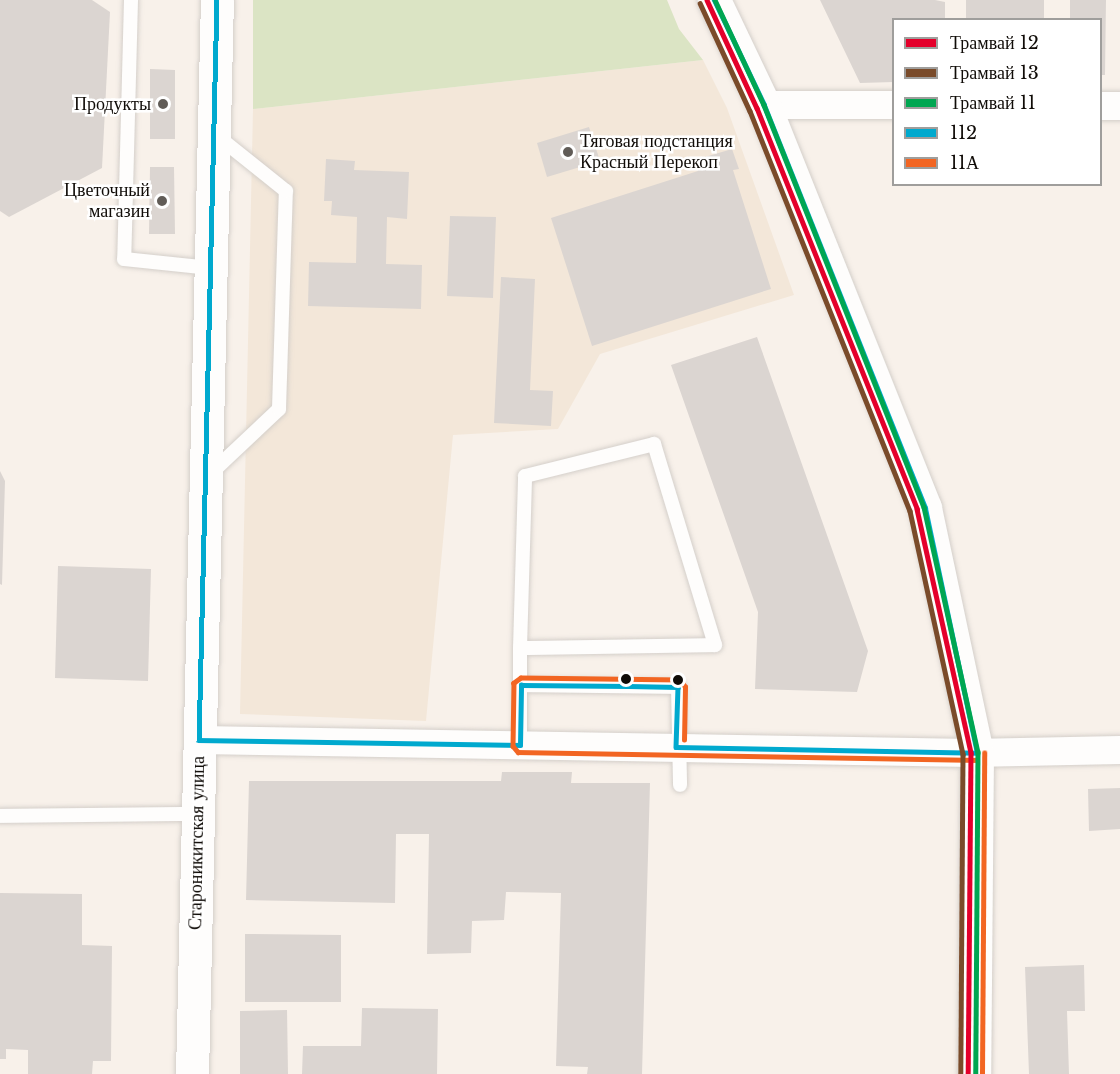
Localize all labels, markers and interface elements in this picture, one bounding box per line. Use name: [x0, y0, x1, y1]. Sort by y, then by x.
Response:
legend: [892, 18, 1102, 186]
text: Трамвай 12: [950, 32, 1039, 54]
text: Трамвай 13: [950, 62, 1039, 84]
text: Трамвай 11: [950, 92, 1036, 114]
place label: Продукты: [74, 93, 151, 115]
marker: Продукты: [156, 97, 170, 111]
text: 112: [950, 122, 977, 144]
place label: Тяговая подстанция Красный Перекоп: [580, 131, 733, 174]
marker: Тяговая подстанция Красный Перекоп: [561, 145, 575, 159]
text: 11А: [950, 152, 979, 174]
place label: Цветочный магазин: [64, 180, 150, 222]
marker: Цветочный магазин: [155, 194, 169, 208]
unlabelled marker: [620, 673, 632, 685]
unlabelled marker: [672, 674, 684, 686]
street label: Староникитская улица: [185, 756, 209, 930]

